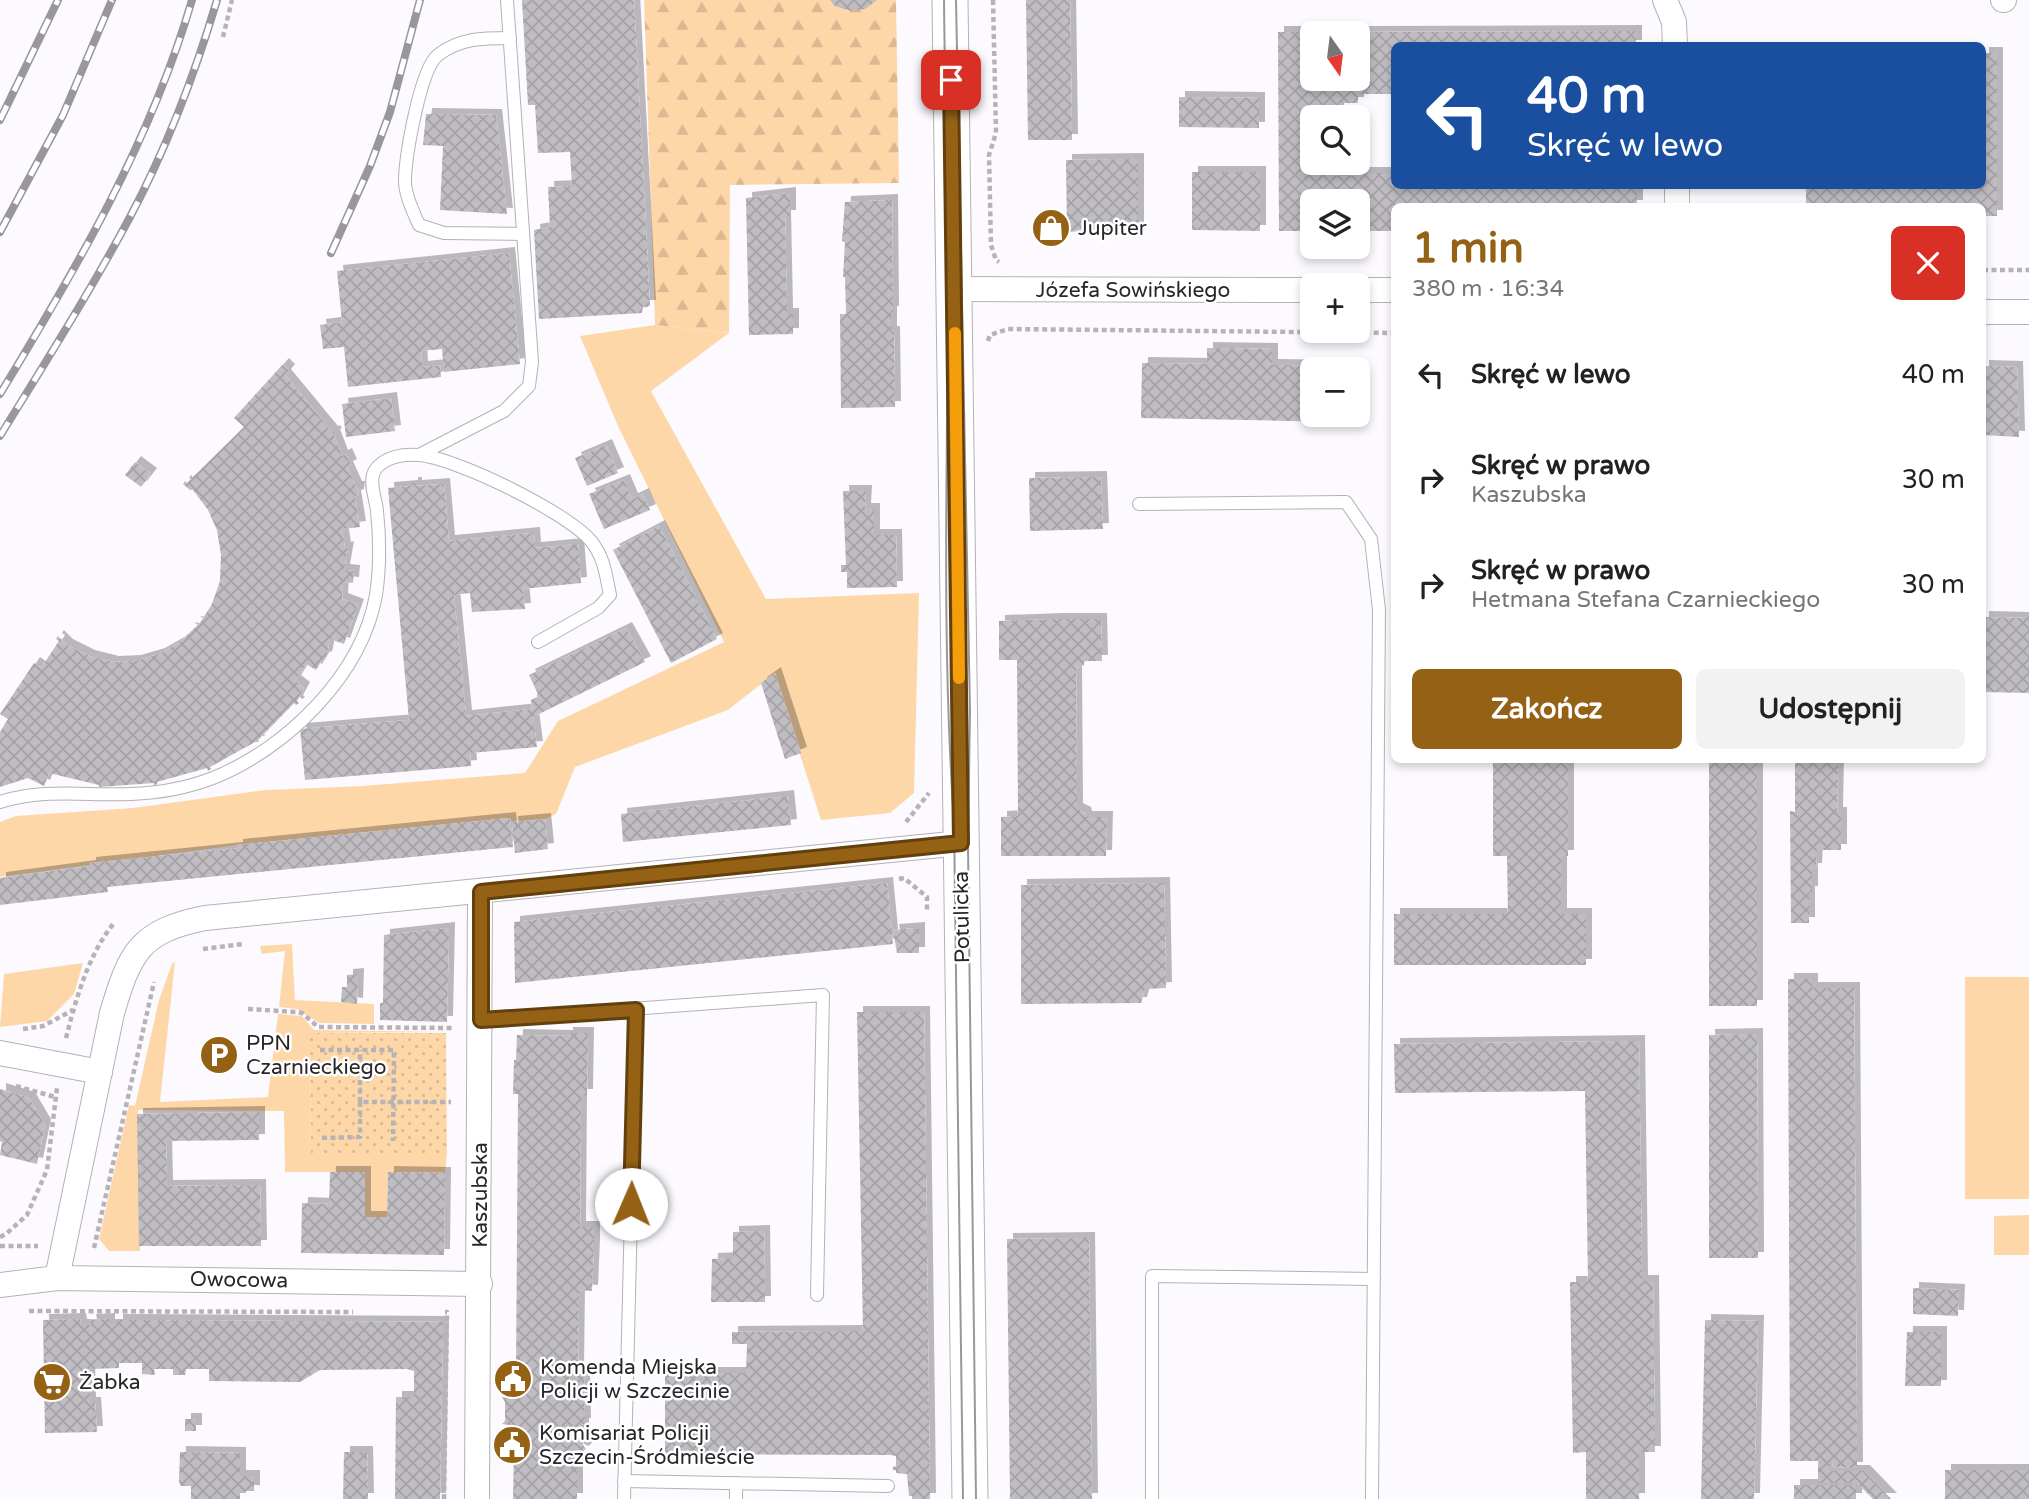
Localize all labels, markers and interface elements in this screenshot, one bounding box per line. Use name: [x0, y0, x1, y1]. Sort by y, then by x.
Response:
north arrow: [1300, 21, 1370, 91]
map controls: [1300, 21, 1370, 427]
pin: [921, 50, 981, 110]
icon: arrive: [932, 61, 970, 99]
text: 40 m: [1527, 67, 1646, 126]
icon: left: [1412, 70, 1503, 161]
button: search: [1300, 105, 1370, 175]
text: Skręć w lewo: [1527, 127, 1723, 165]
button: layers: [1300, 189, 1370, 259]
shop icon: Jupiter: [1030, 207, 1072, 249]
place label: Jupiter: [1078, 216, 1147, 241]
text: 1 min: [1412, 223, 1524, 274]
button: close: [1891, 226, 1965, 300]
button: +: [1300, 273, 1370, 343]
text: 380 m · 16:34: [1412, 275, 1564, 303]
street label: Józefa Sowińskiego: [1036, 278, 1230, 303]
icon: left: [1412, 356, 1450, 394]
button: −: [1300, 357, 1370, 427]
text: Skręć w lewo: [1471, 359, 1631, 390]
text: 40 m: [1902, 359, 1965, 390]
text: Skręć w prawo: [1471, 450, 1650, 481]
icon: right: [1412, 461, 1450, 499]
text: 30 m: [1902, 464, 1965, 495]
text: Kaszubska: [1471, 481, 1587, 509]
text: Skręć w prawo: [1471, 555, 1650, 586]
icon: right: [1412, 566, 1450, 604]
text: 30 m: [1902, 569, 1965, 600]
text: Hetmana Stefana Czarnieckiego: [1471, 586, 1820, 614]
button: Zakończ: [1412, 669, 1682, 749]
button: Udostępnij: [1696, 669, 1965, 749]
street label: Potulicka: [949, 871, 975, 963]
place label: PPN Czarnieckiego: [246, 1031, 387, 1080]
parking icon: PPN Czarnieckiego: [198, 1034, 240, 1076]
street label: Kaszubska: [468, 1142, 493, 1248]
position arrow: [594, 1167, 668, 1241]
street label: Owocowa: [190, 1267, 288, 1293]
place label: Komenda Miejska Policji w Szczecinie: [540, 1355, 730, 1404]
public building icon: Komenda Miejska Policji w Szczecinie: [492, 1358, 534, 1400]
supermarket icon: Żabka: [31, 1361, 73, 1403]
place label: Żabka: [79, 1370, 141, 1395]
place label: Komisariat Policji Szczecin-Śródmieście: [539, 1421, 755, 1470]
public building icon: Komisariat Policji Szczecin-Śródmieście: [491, 1424, 533, 1466]

